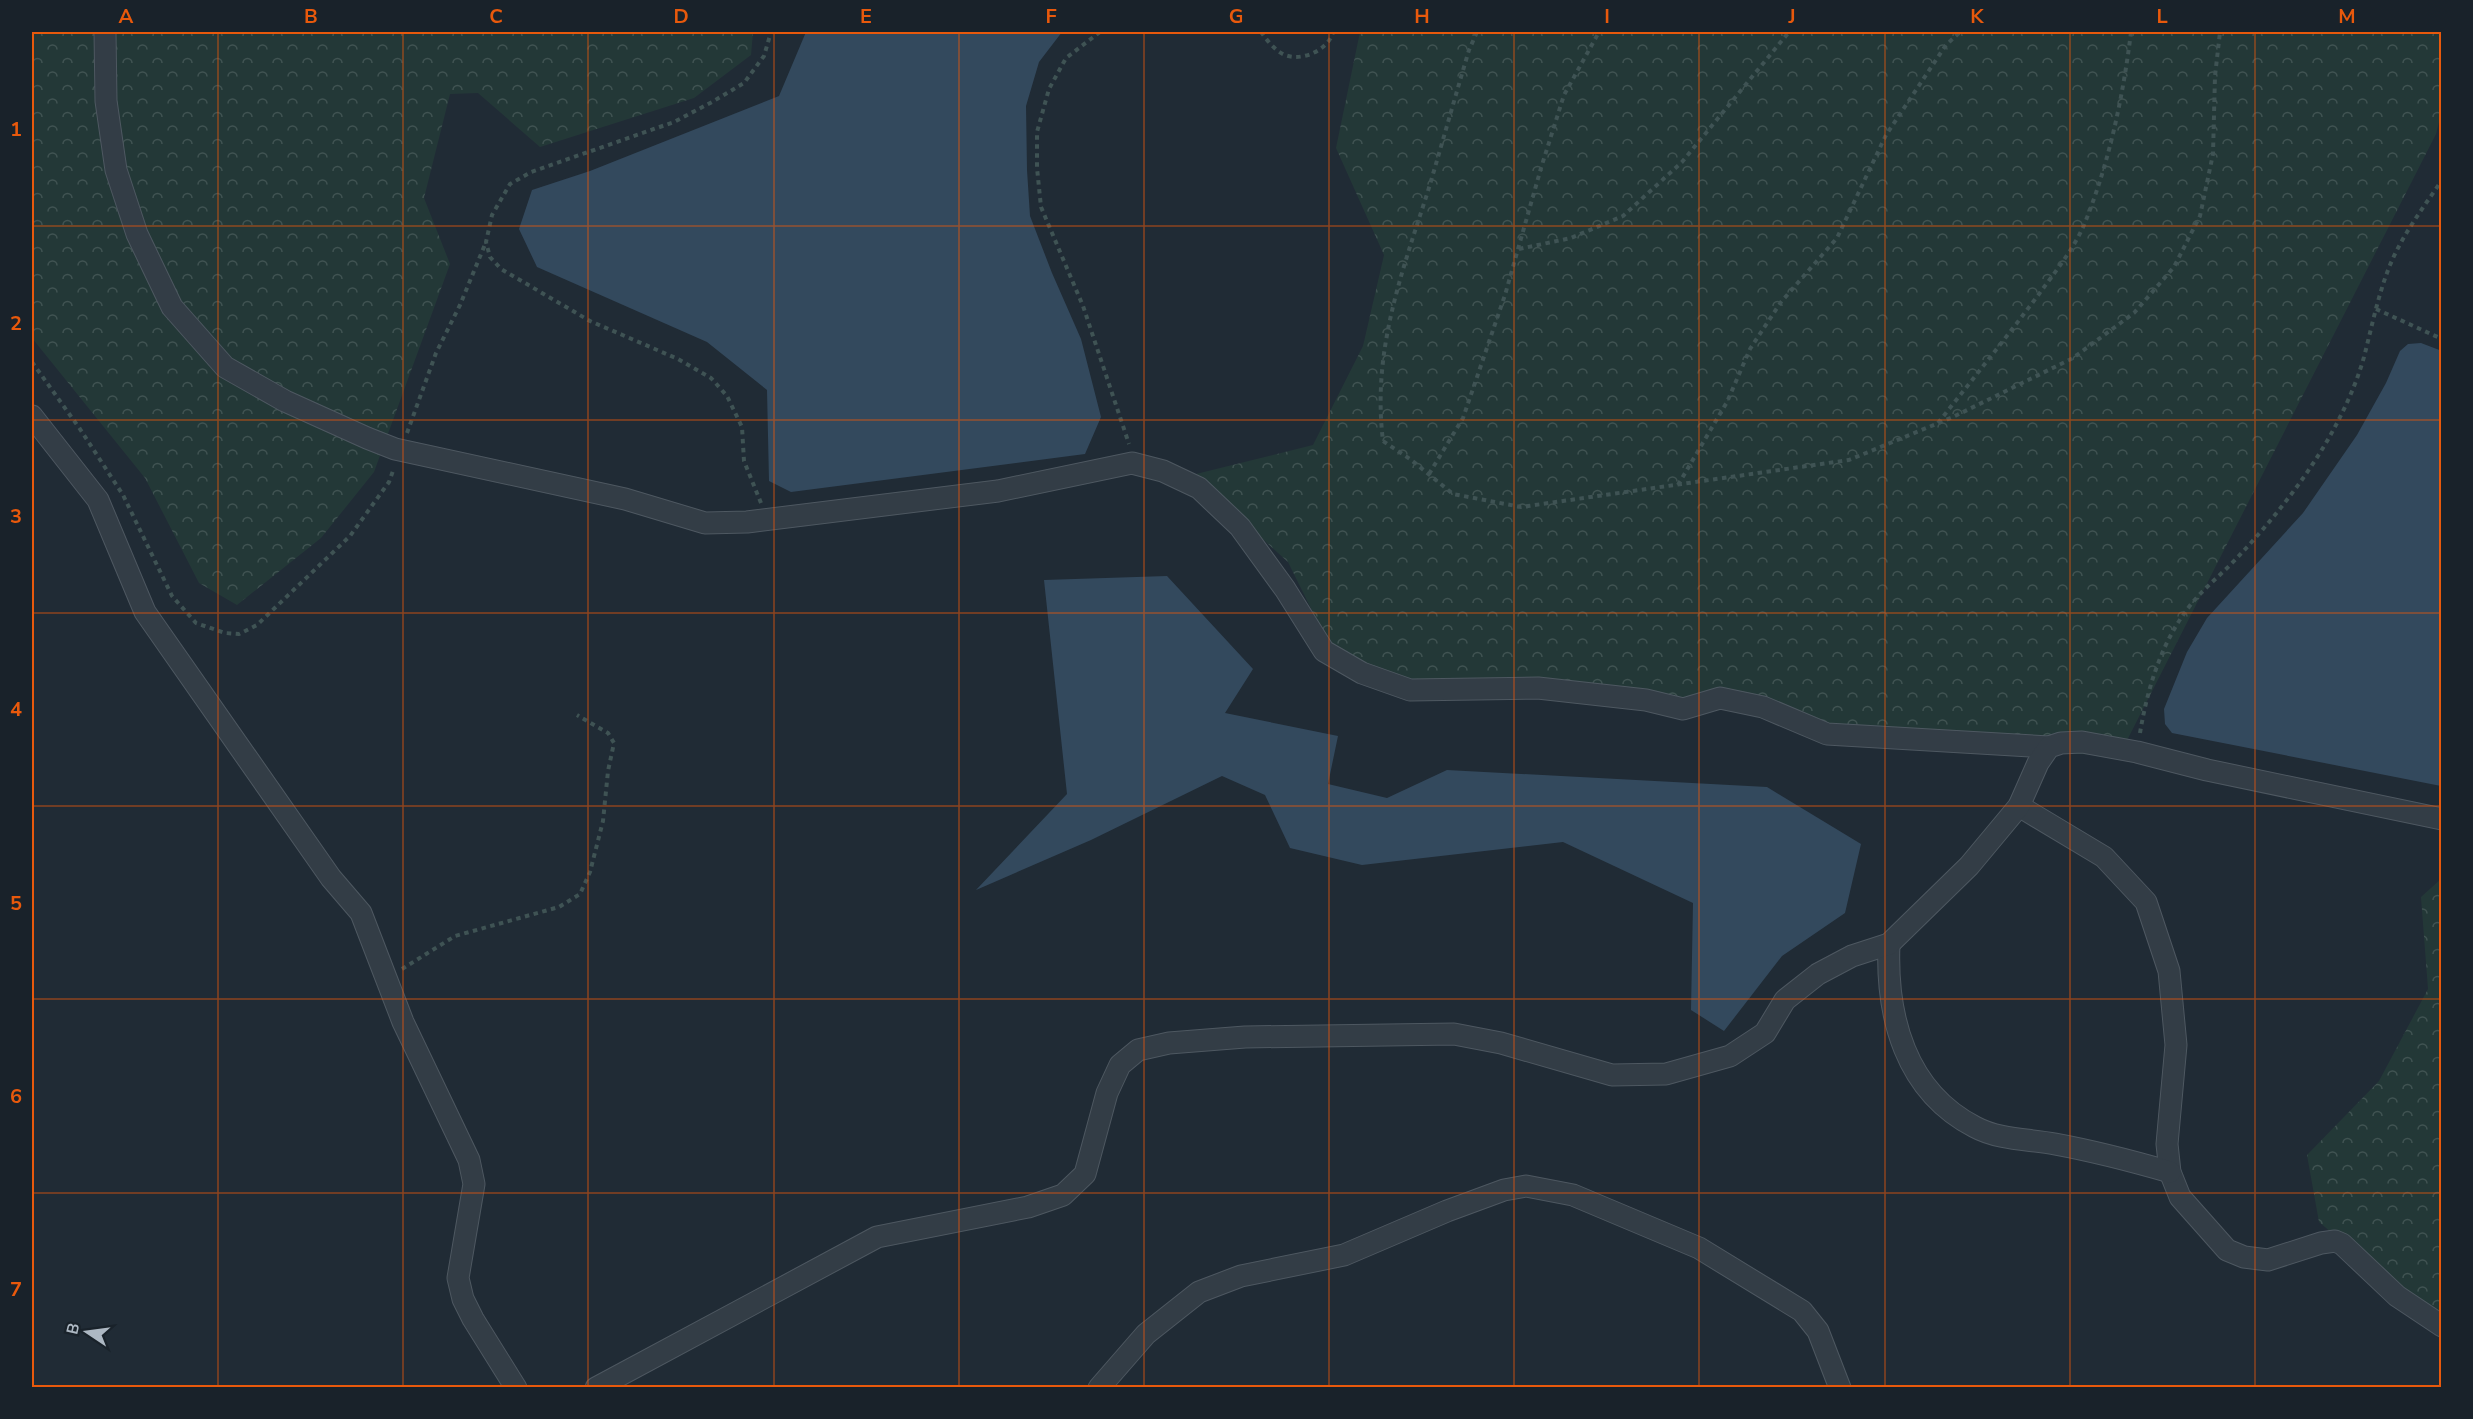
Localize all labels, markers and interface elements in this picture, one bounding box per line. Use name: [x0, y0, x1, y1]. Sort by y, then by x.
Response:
text: A: [119, 3, 134, 30]
text: B: [304, 3, 318, 30]
text: C: [489, 3, 503, 30]
text: D: [673, 3, 689, 30]
text: E: [860, 3, 872, 30]
text: F: [1045, 3, 1057, 30]
text: G: [1229, 3, 1243, 30]
text: H: [1414, 3, 1430, 30]
text: I: [1604, 3, 1610, 30]
text: J: [1787, 3, 1796, 30]
text: K: [1970, 3, 1984, 30]
text: L: [2156, 3, 2168, 30]
text: M: [2338, 3, 2356, 30]
text: 1: [10, 116, 22, 143]
text: 2: [10, 310, 22, 337]
text: 3: [10, 503, 22, 530]
text: 4: [10, 696, 22, 723]
text: 5: [10, 890, 22, 917]
text: 6: [10, 1083, 22, 1110]
text: 7: [10, 1276, 22, 1303]
north arrow: [57, 1302, 117, 1362]
text: B: [61, 1321, 85, 1337]

